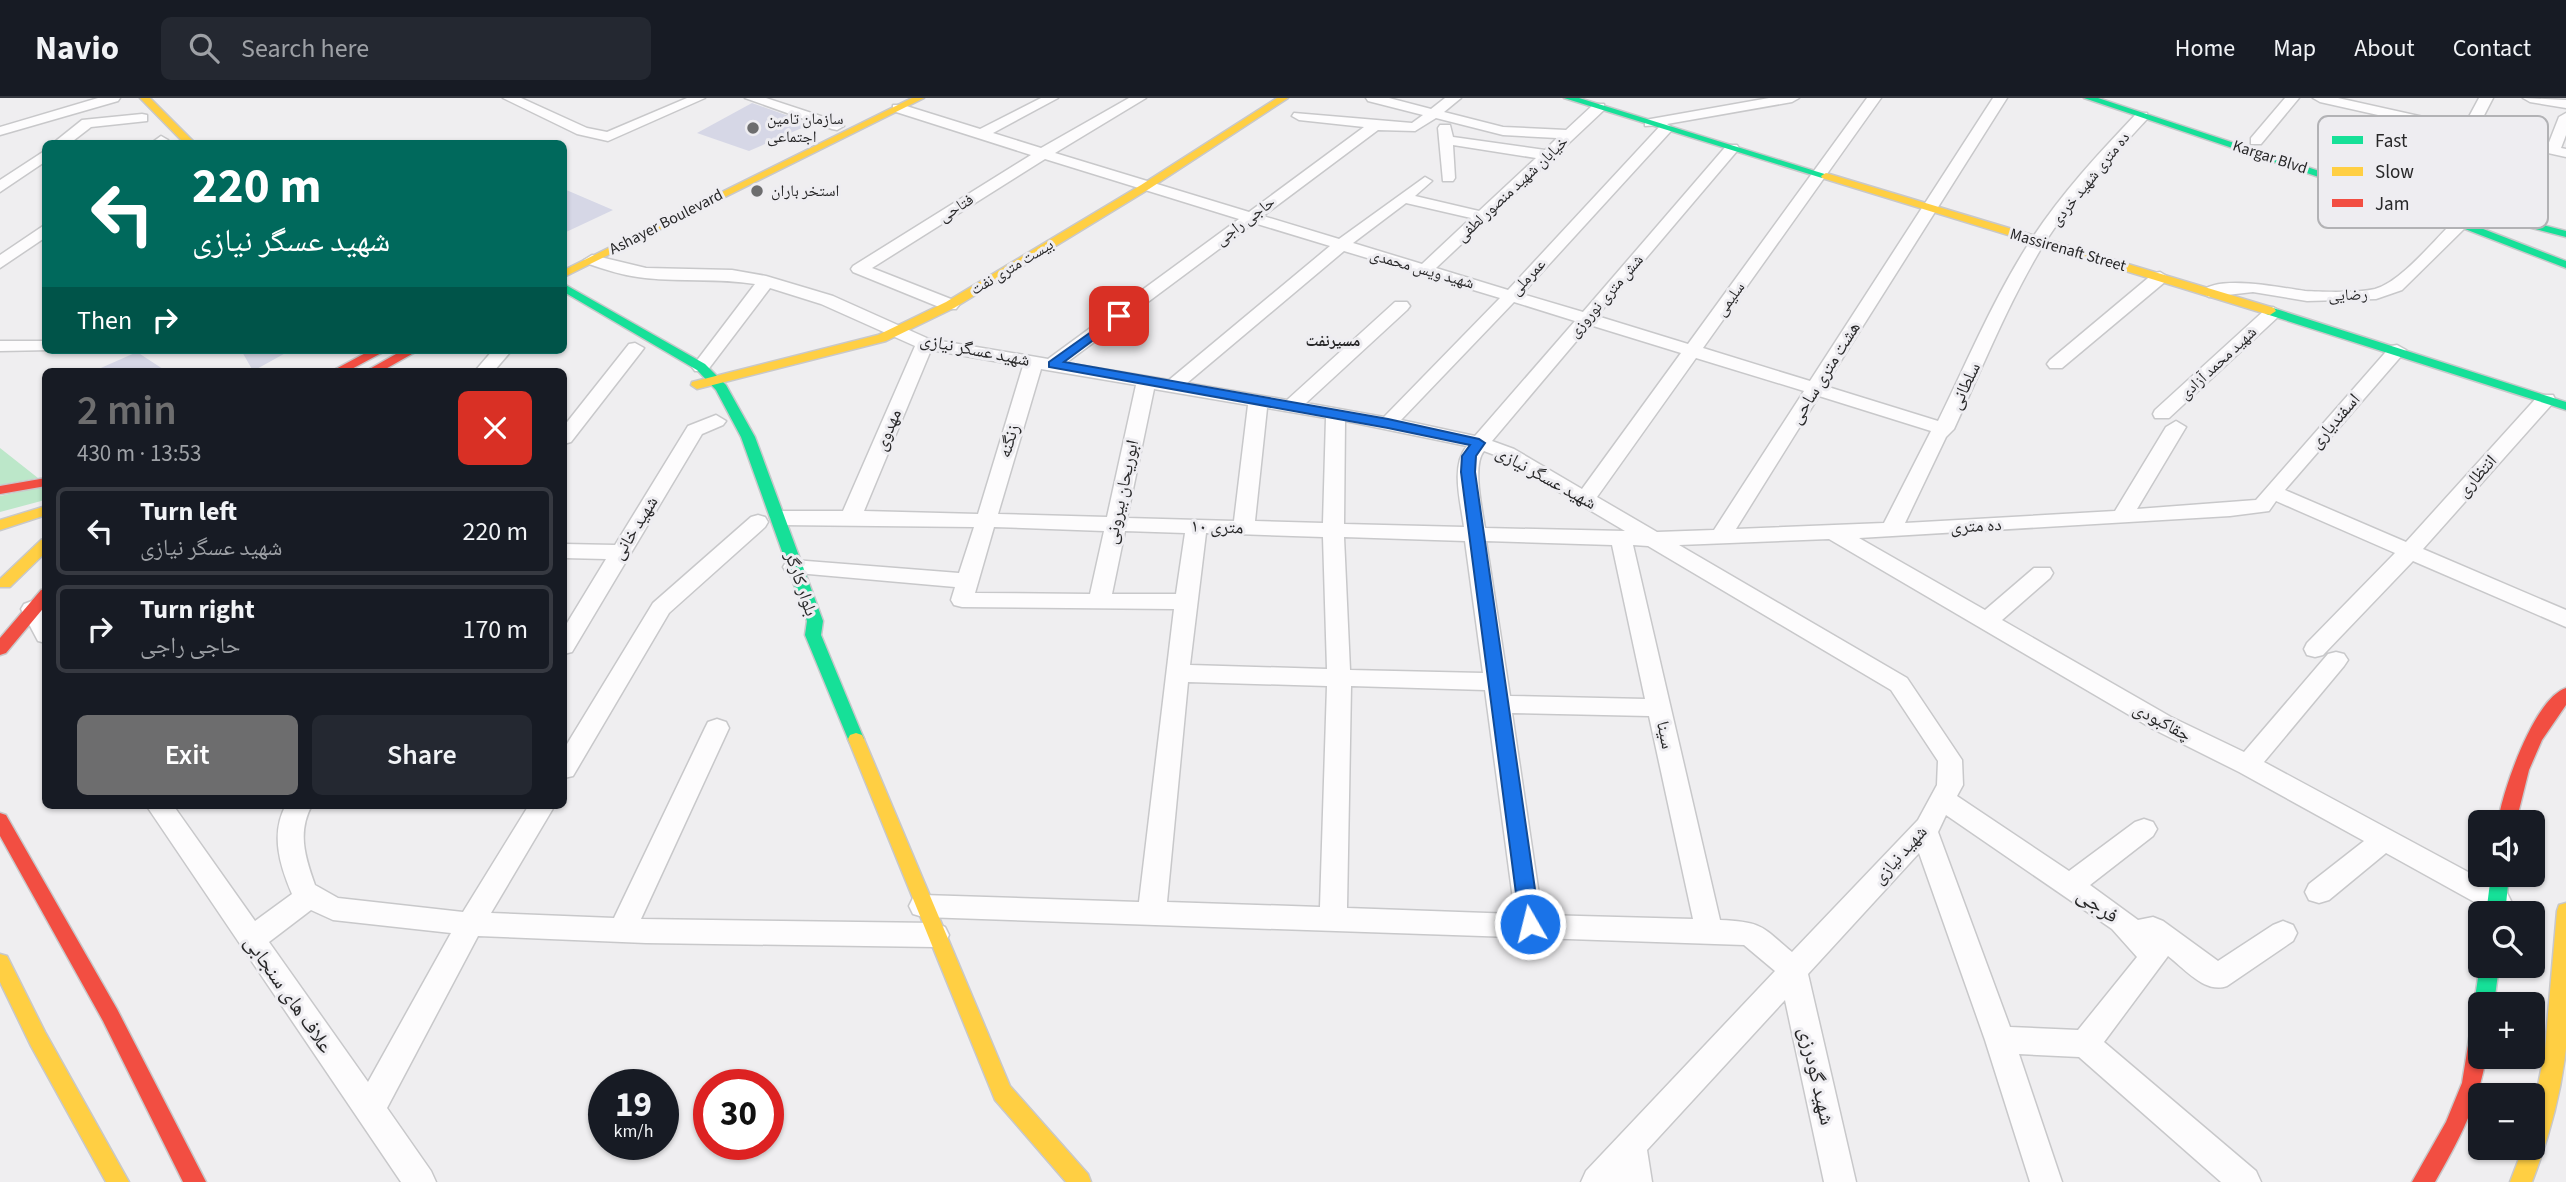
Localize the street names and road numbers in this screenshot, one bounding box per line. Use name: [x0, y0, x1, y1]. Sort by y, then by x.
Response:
street label: ده متری شهید خردی: [2045, 127, 2135, 231]
street label: خیابان شهید منصور لطفی: [1451, 131, 1573, 247]
street label: Kargar Blvd: [2230, 135, 2310, 179]
street label: Ashayer Boulevard: [605, 184, 727, 260]
street label: فتاحی: [934, 189, 978, 227]
street label: حاجی راجی: [1211, 191, 1279, 251]
street label: Massirenaft Street: [2007, 223, 2129, 277]
street label: بیست متری نفت: [966, 234, 1058, 300]
street label: شهید ویس محمدی: [1367, 244, 1477, 294]
street label: شش متری نوروزی: [1564, 249, 1648, 343]
street label: عمرملی: [1505, 254, 1551, 300]
street label: سلیمی: [1710, 277, 1750, 321]
street label: رضایی: [2328, 283, 2368, 307]
street label: هشت متری ساحی: [1784, 317, 1866, 429]
street label: شهید محمد آزادی: [2174, 321, 2262, 405]
street label: شهید عسگر نیازی: [918, 327, 1032, 373]
street label: سلطانی: [1943, 358, 1987, 414]
street label: اسفندیاری: [2304, 388, 2366, 454]
street label: مهدوی: [868, 405, 908, 455]
street label: زنگنه: [992, 421, 1026, 461]
street label: ابوریحان بیرونی: [1099, 438, 1145, 546]
street label: شهید عسگر نیازی: [1491, 440, 1601, 516]
street label: انتظاری: [2451, 449, 2503, 503]
street label: شهید خانی: [606, 491, 664, 565]
street label: ده متری: [1950, 512, 2002, 540]
street label: ۱۰ متری: [1190, 514, 1244, 540]
street label: بلوار کارگر: [778, 548, 824, 619]
street label: چقاکبودی: [2128, 696, 2196, 748]
street label: سینا: [1650, 719, 1680, 751]
street label: شهید نیازی: [1867, 820, 1933, 890]
street label: فرجی: [2071, 880, 2125, 930]
street label: علاف های سنجابی: [237, 929, 341, 1059]
street label: شهید گودرزی: [1791, 1024, 1843, 1128]

